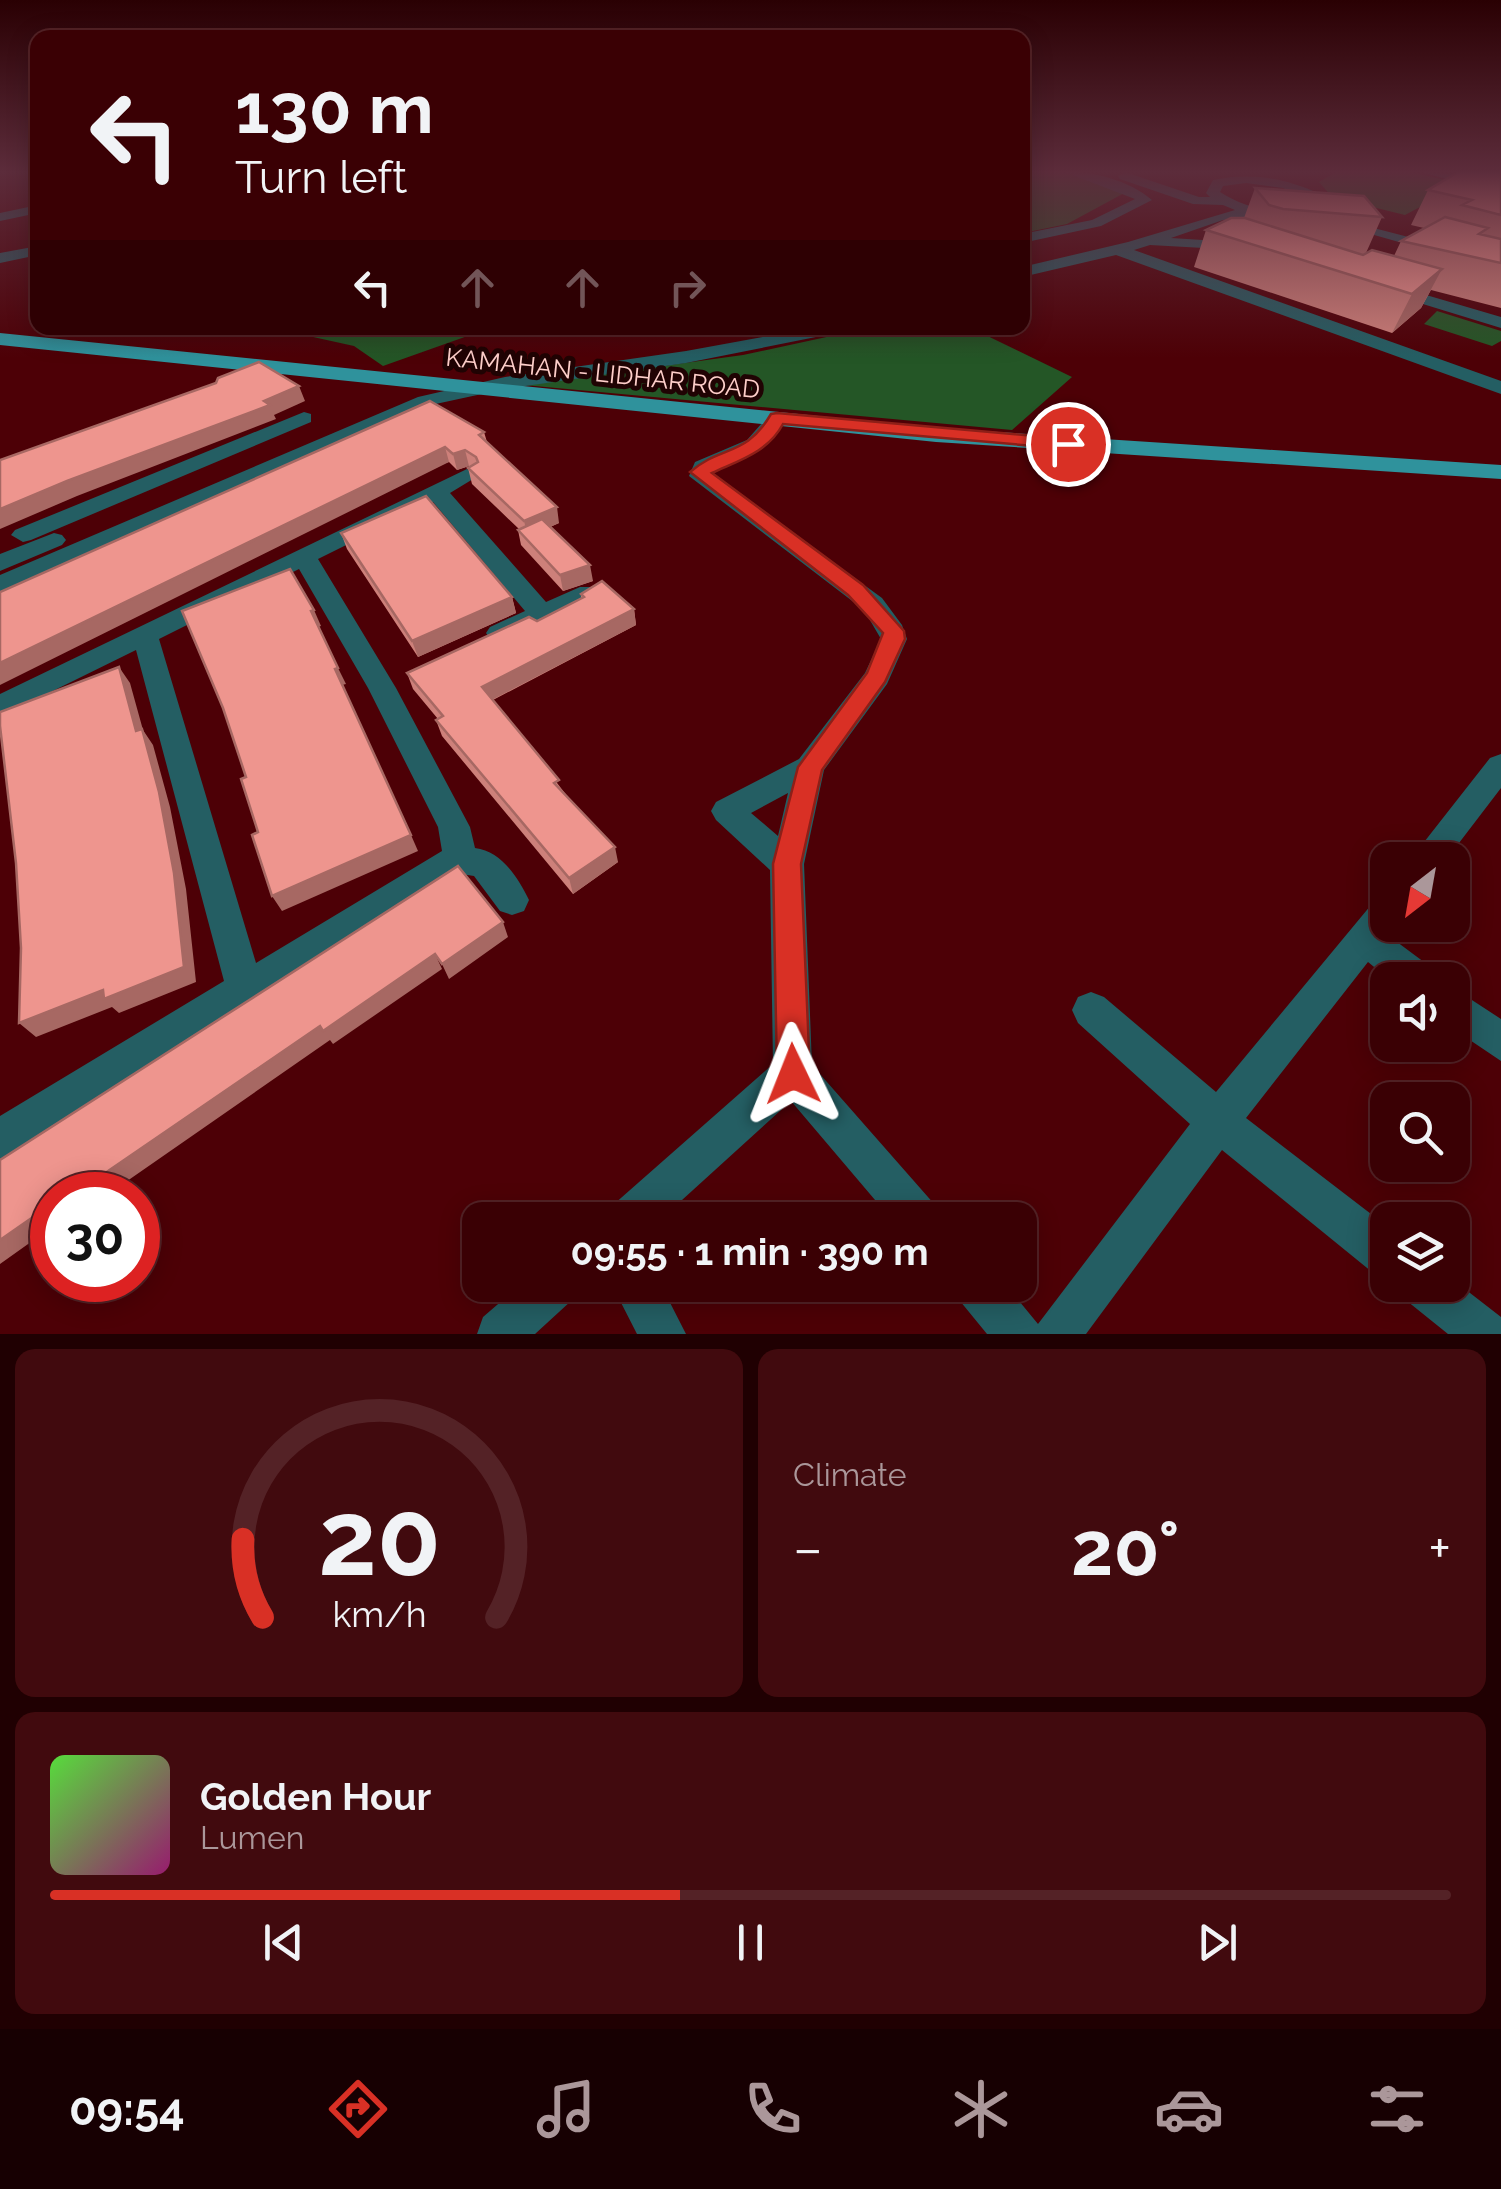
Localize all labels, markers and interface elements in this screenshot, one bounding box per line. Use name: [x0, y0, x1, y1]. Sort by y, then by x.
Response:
text: 130 m: [235, 67, 434, 149]
icon: left: [70, 70, 200, 200]
text: Turn left: [235, 151, 407, 204]
icon: left: [345, 260, 400, 315]
icon: ahead: [450, 260, 505, 315]
icon: ahead: [555, 260, 610, 315]
icon: right: [660, 260, 715, 315]
street label: KAMAHAN - LIDHAR ROAD: [444, 342, 762, 404]
pin: [1026, 402, 1111, 487]
icon: arrive: [1041, 417, 1096, 472]
north arrow: [1370, 842, 1470, 942]
map controls: [1370, 842, 1470, 1302]
button: sound: [1370, 962, 1470, 1062]
position arrow: [741, 1022, 845, 1126]
button: search: [1370, 1082, 1470, 1182]
speed limit sign: 30: [30, 1172, 160, 1302]
button: layers: [1370, 1202, 1470, 1302]
text: 09:55 · 1 min · 390 m: [570, 1229, 929, 1274]
text: Climate: [793, 1456, 907, 1493]
text: 20: [318, 1477, 440, 1599]
text: 20°: [1071, 1504, 1180, 1593]
text: −: [793, 1516, 823, 1581]
text: +: [1428, 1516, 1451, 1581]
text: km/h: [332, 1593, 426, 1635]
text: Golden Hour: [200, 1774, 431, 1819]
text: Lumen: [200, 1819, 304, 1856]
icon: previous: [256, 1915, 311, 1970]
icon: pause: [723, 1915, 778, 1970]
icon: next: [1190, 1915, 1245, 1970]
icon: directions: [323, 2074, 393, 2144]
icon: music: [531, 2074, 601, 2144]
icon: phone: [738, 2074, 808, 2144]
icon: climate: [946, 2074, 1016, 2144]
icon: car: [1154, 2074, 1224, 2144]
icon: filters: [1362, 2074, 1432, 2144]
text: 09:54: [69, 2083, 185, 2136]

